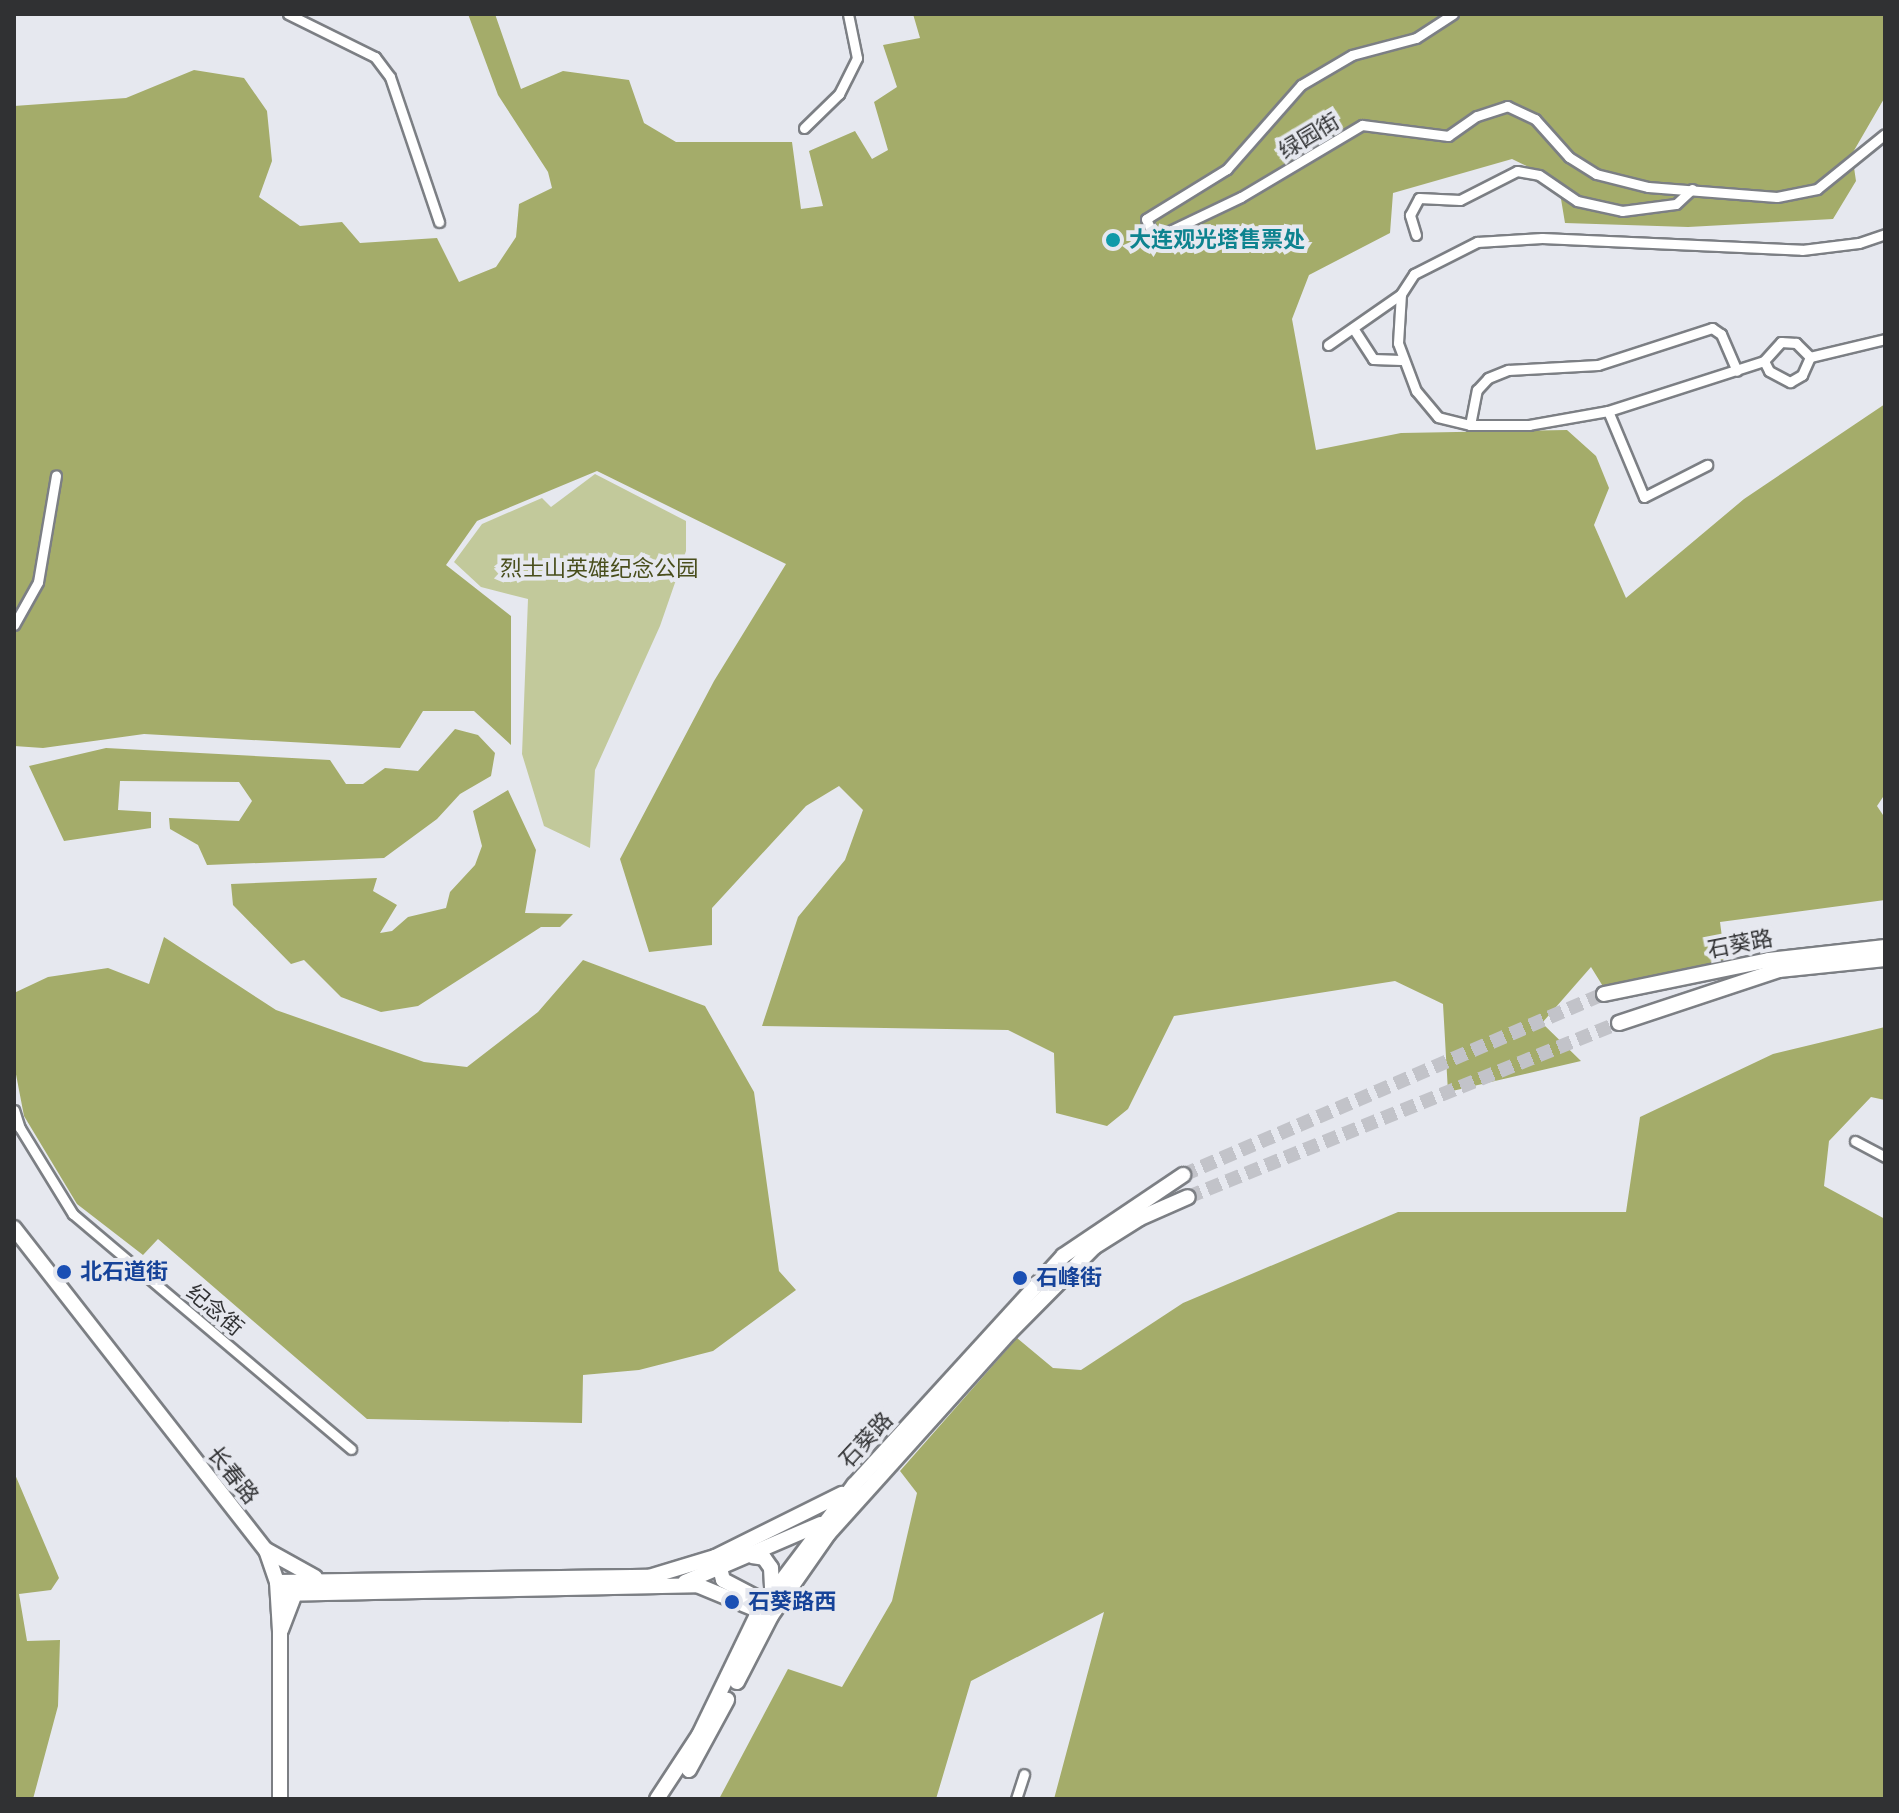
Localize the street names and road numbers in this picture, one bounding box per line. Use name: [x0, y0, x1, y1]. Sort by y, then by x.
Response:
street label: 绿园街: [1274, 108, 1344, 164]
street label: 石葵路: [1705, 925, 1775, 963]
street label: 纪念街: [181, 1279, 249, 1341]
street label: 石葵路: [834, 1407, 898, 1473]
street label: 长春路: [202, 1441, 264, 1509]

